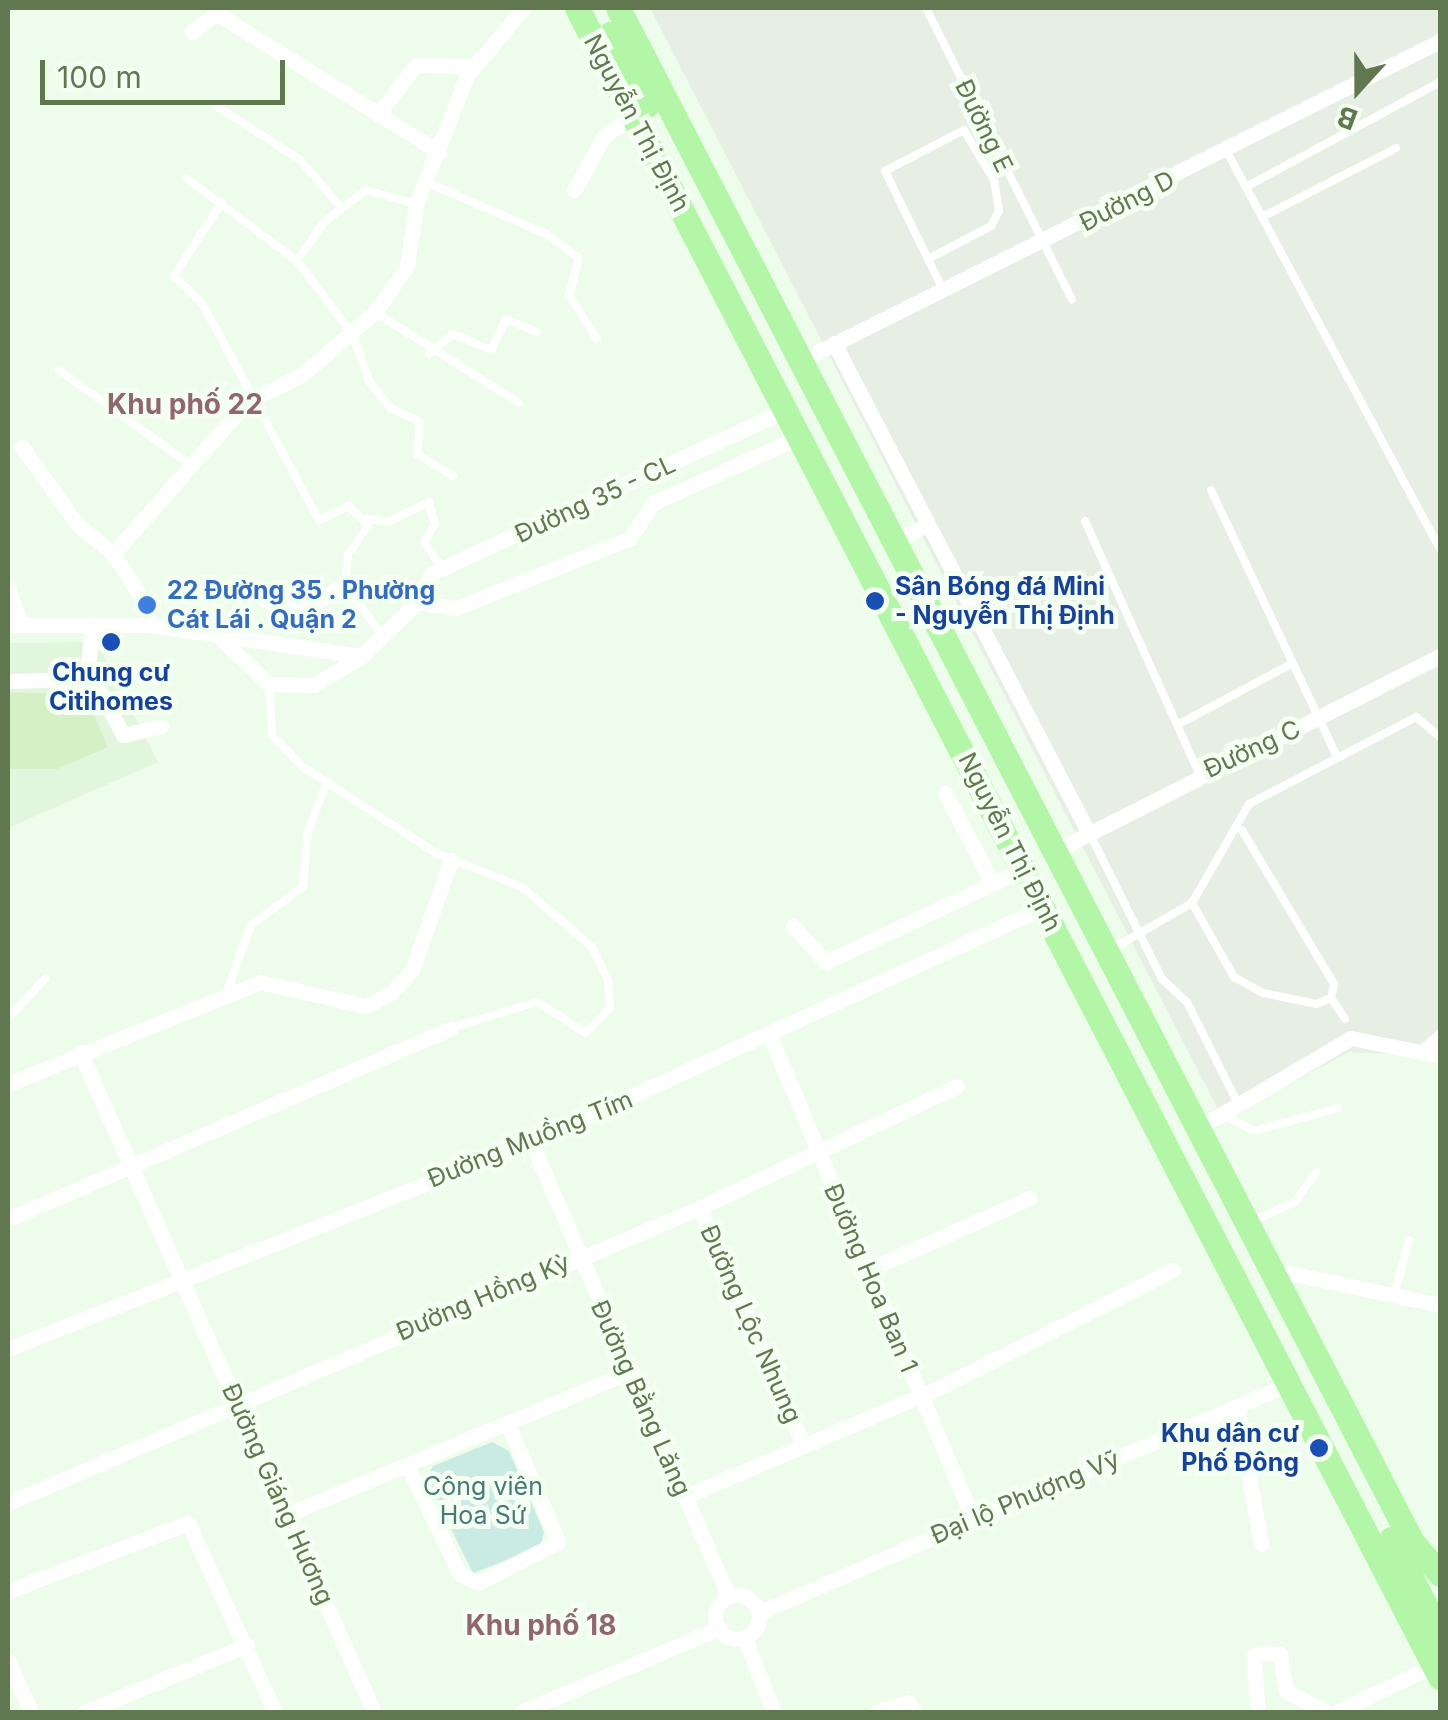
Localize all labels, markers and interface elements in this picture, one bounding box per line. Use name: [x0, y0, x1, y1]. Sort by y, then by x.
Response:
street label: Nguyễn Thị Định: [578, 29, 696, 217]
scale bar: [45, 40, 290, 102]
north arrow: [1308, 40, 1408, 140]
text: 100 m: [57, 59, 142, 95]
street label: Đường E: [949, 75, 1019, 177]
text: B: [1333, 99, 1362, 137]
street label: Đường D: [1074, 164, 1180, 238]
district label: Khu phố 22: [107, 387, 263, 421]
street label: Đường 35 - CL: [510, 449, 680, 549]
place label: Sân Bóng đá Mini - Nguyễn Thị Định: [895, 572, 1115, 631]
place label: 22 Đường 35 . Phường Cát Lái . Quận 2: [167, 576, 436, 635]
marker: Sân Bóng đá Mini - Nguyễn Thị Định: [864, 590, 886, 612]
marker: 22 Đường 35 . Phường Cát Lái . Quận 2: [136, 594, 158, 616]
marker: Chung cư Citihomes: [100, 631, 122, 653]
place label: Chung cư Citihomes: [49, 658, 173, 717]
street label: Đường C: [1199, 714, 1305, 784]
street label: Nguyễn Thị Định: [952, 748, 1068, 936]
street label: Đường Muồng Tím: [423, 1084, 637, 1194]
street label: Đường Hoa Ban 1: [818, 1179, 924, 1377]
street label: Đường Lộc Nhung: [694, 1220, 808, 1428]
street label: Đường Hồng Kỳ: [392, 1247, 574, 1347]
street label: Đường Bằng Lăng: [584, 1296, 698, 1500]
street label: Đường Giáng Hương: [216, 1379, 340, 1609]
place label: Khu dân cư Phố Đông: [1161, 1419, 1299, 1478]
marker: Khu dân cư Phố Đông: [1308, 1437, 1330, 1459]
street label: Đại lộ Phượng Vỹ: [926, 1444, 1124, 1550]
park label: Công viên Hoa Sứ: [423, 1472, 543, 1531]
district label: Khu phố 18: [466, 1608, 616, 1642]

